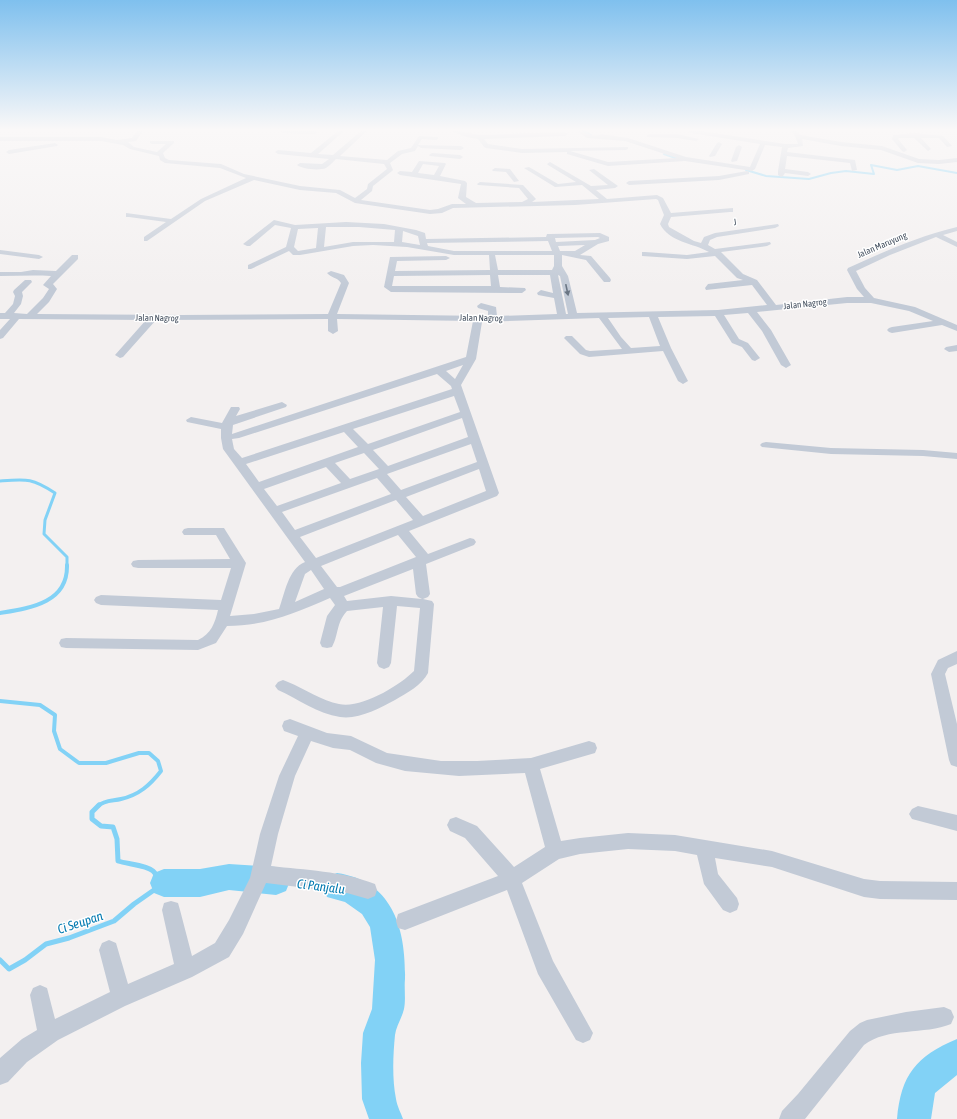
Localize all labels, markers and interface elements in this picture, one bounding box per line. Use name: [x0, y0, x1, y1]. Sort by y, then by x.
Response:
street label: J: [733, 217, 737, 227]
street label: Jalan Maruyung: [856, 230, 908, 260]
one-way arrow: [565, 284, 571, 297]
street label: Jalan Nagrog: [783, 297, 827, 311]
street label: Jalan Nagrog: [135, 313, 179, 323]
street label: Jalan Nagrog: [459, 313, 503, 323]
water label: Ci Panjalu: [296, 876, 346, 897]
water label: Ci Seupan: [56, 908, 105, 937]

